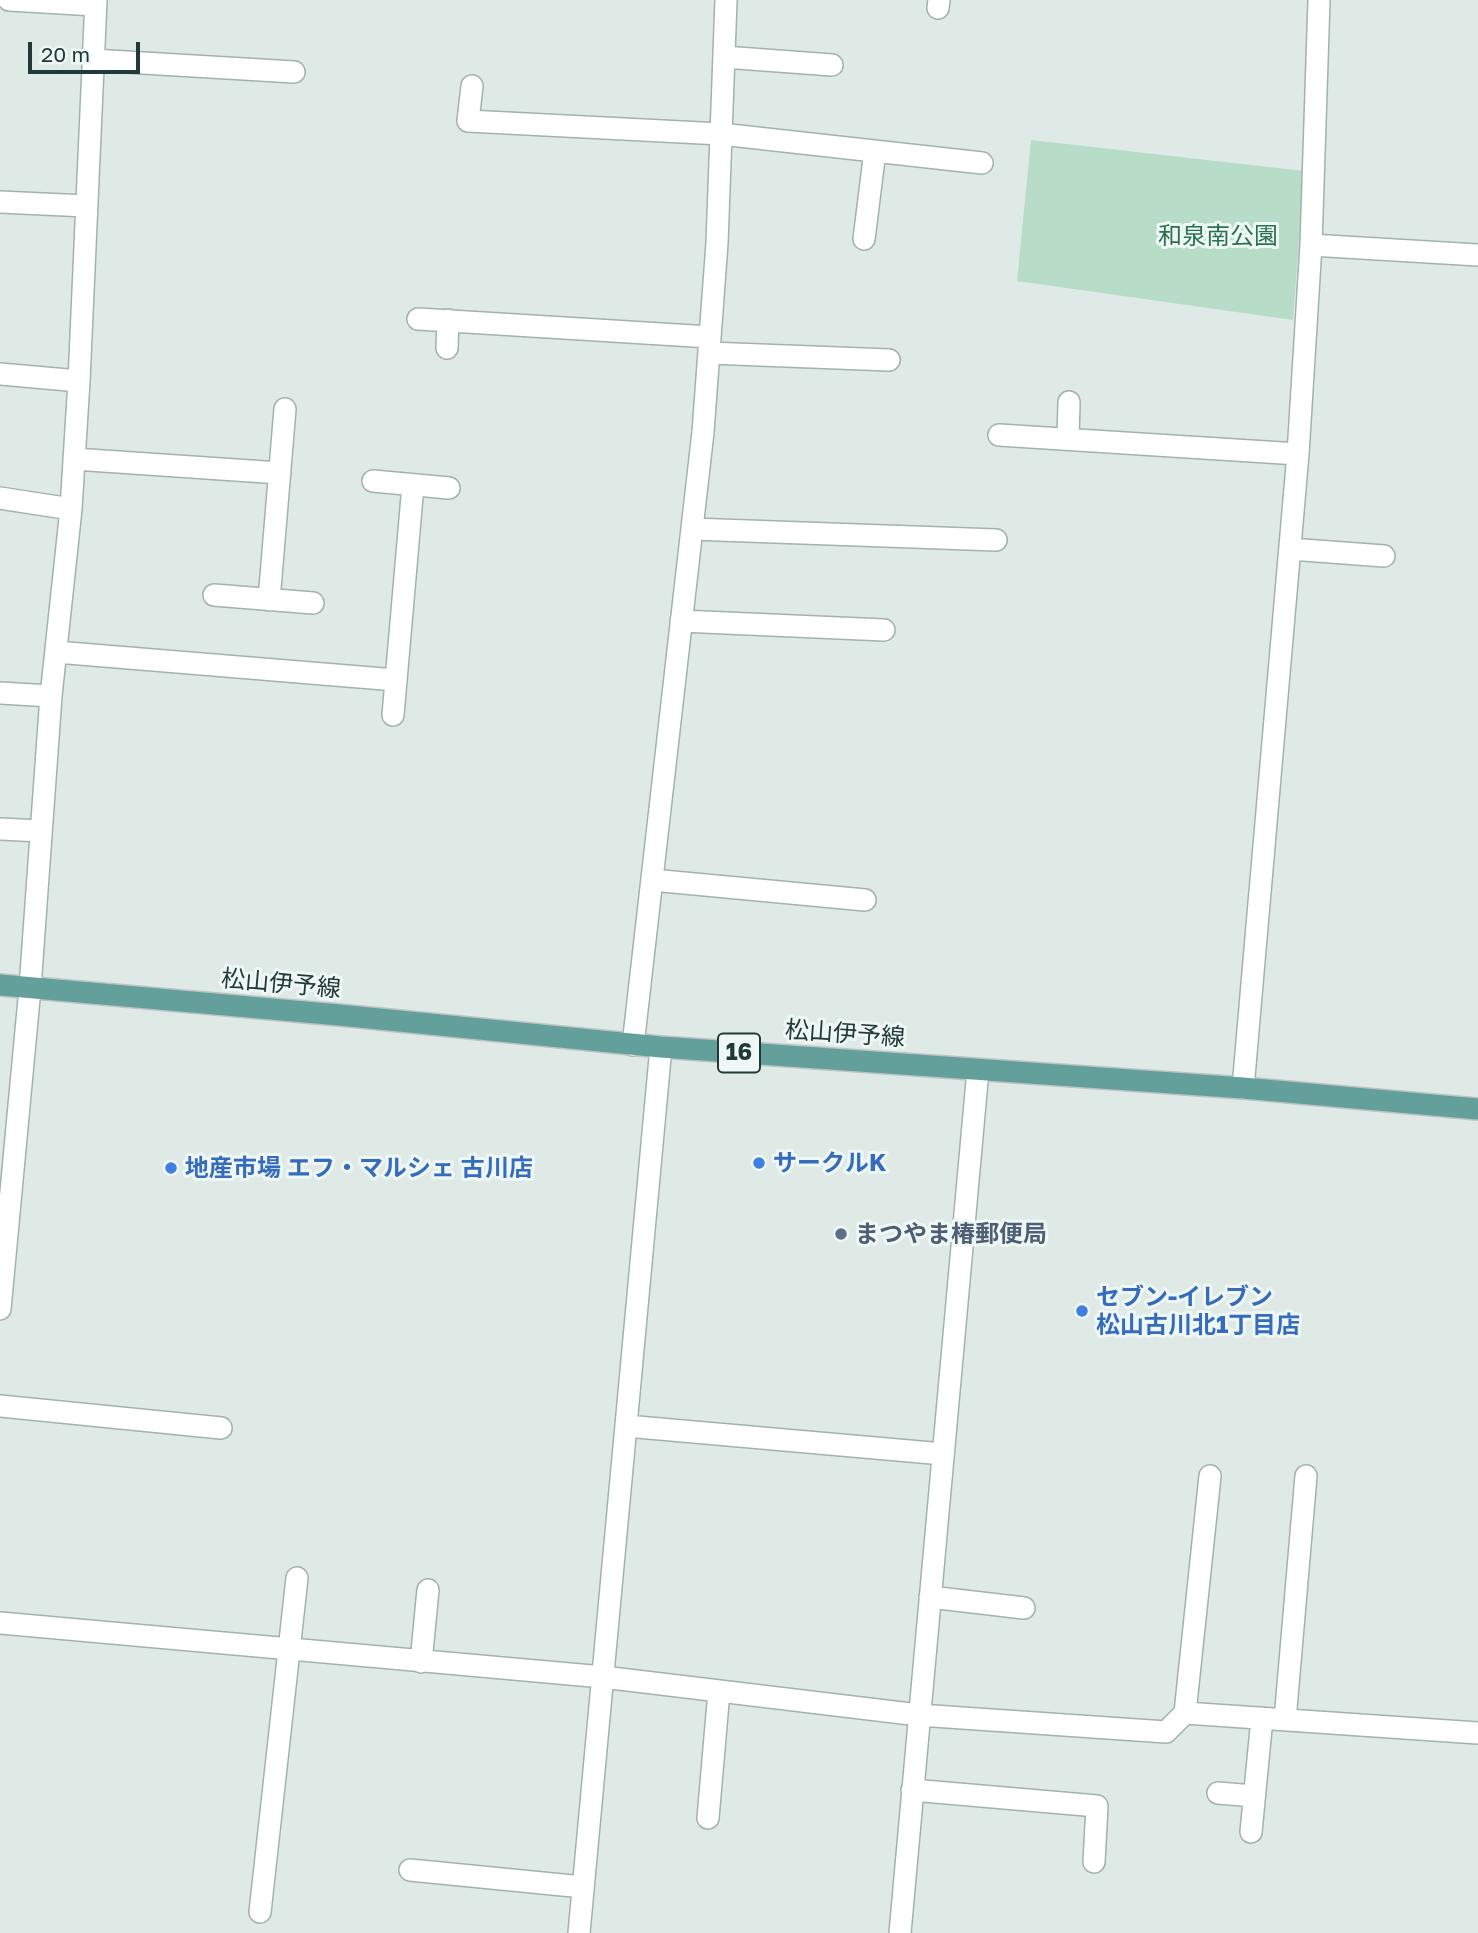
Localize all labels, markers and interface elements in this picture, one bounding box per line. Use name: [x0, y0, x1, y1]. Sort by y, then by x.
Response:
scale bar: [32, 28, 144, 72]
text: 20 m: [41, 41, 90, 67]
park label: 和泉南公園: [1158, 222, 1278, 250]
street label: 松山伊予線: [220, 964, 342, 1004]
street label: 松山伊予線: [784, 1015, 906, 1053]
road number: 16: [718, 1034, 760, 1072]
place label: サークルK: [773, 1149, 886, 1177]
place label: 地産市場 エフ・マルシェ 古川店: [185, 1154, 533, 1182]
marker: サークルK: [751, 1155, 767, 1171]
marker: 地産市場 エフ・マルシェ 古川店: [163, 1160, 179, 1176]
place label: まつやま椿郵便局: [855, 1220, 1047, 1248]
marker: まつやま椿郵便局: [833, 1226, 849, 1242]
place label: セブン-イレブン 松山古川北1丁目店: [1096, 1283, 1300, 1339]
marker: セブン-イレブン 松山古川北1丁目店: [1074, 1303, 1090, 1319]

